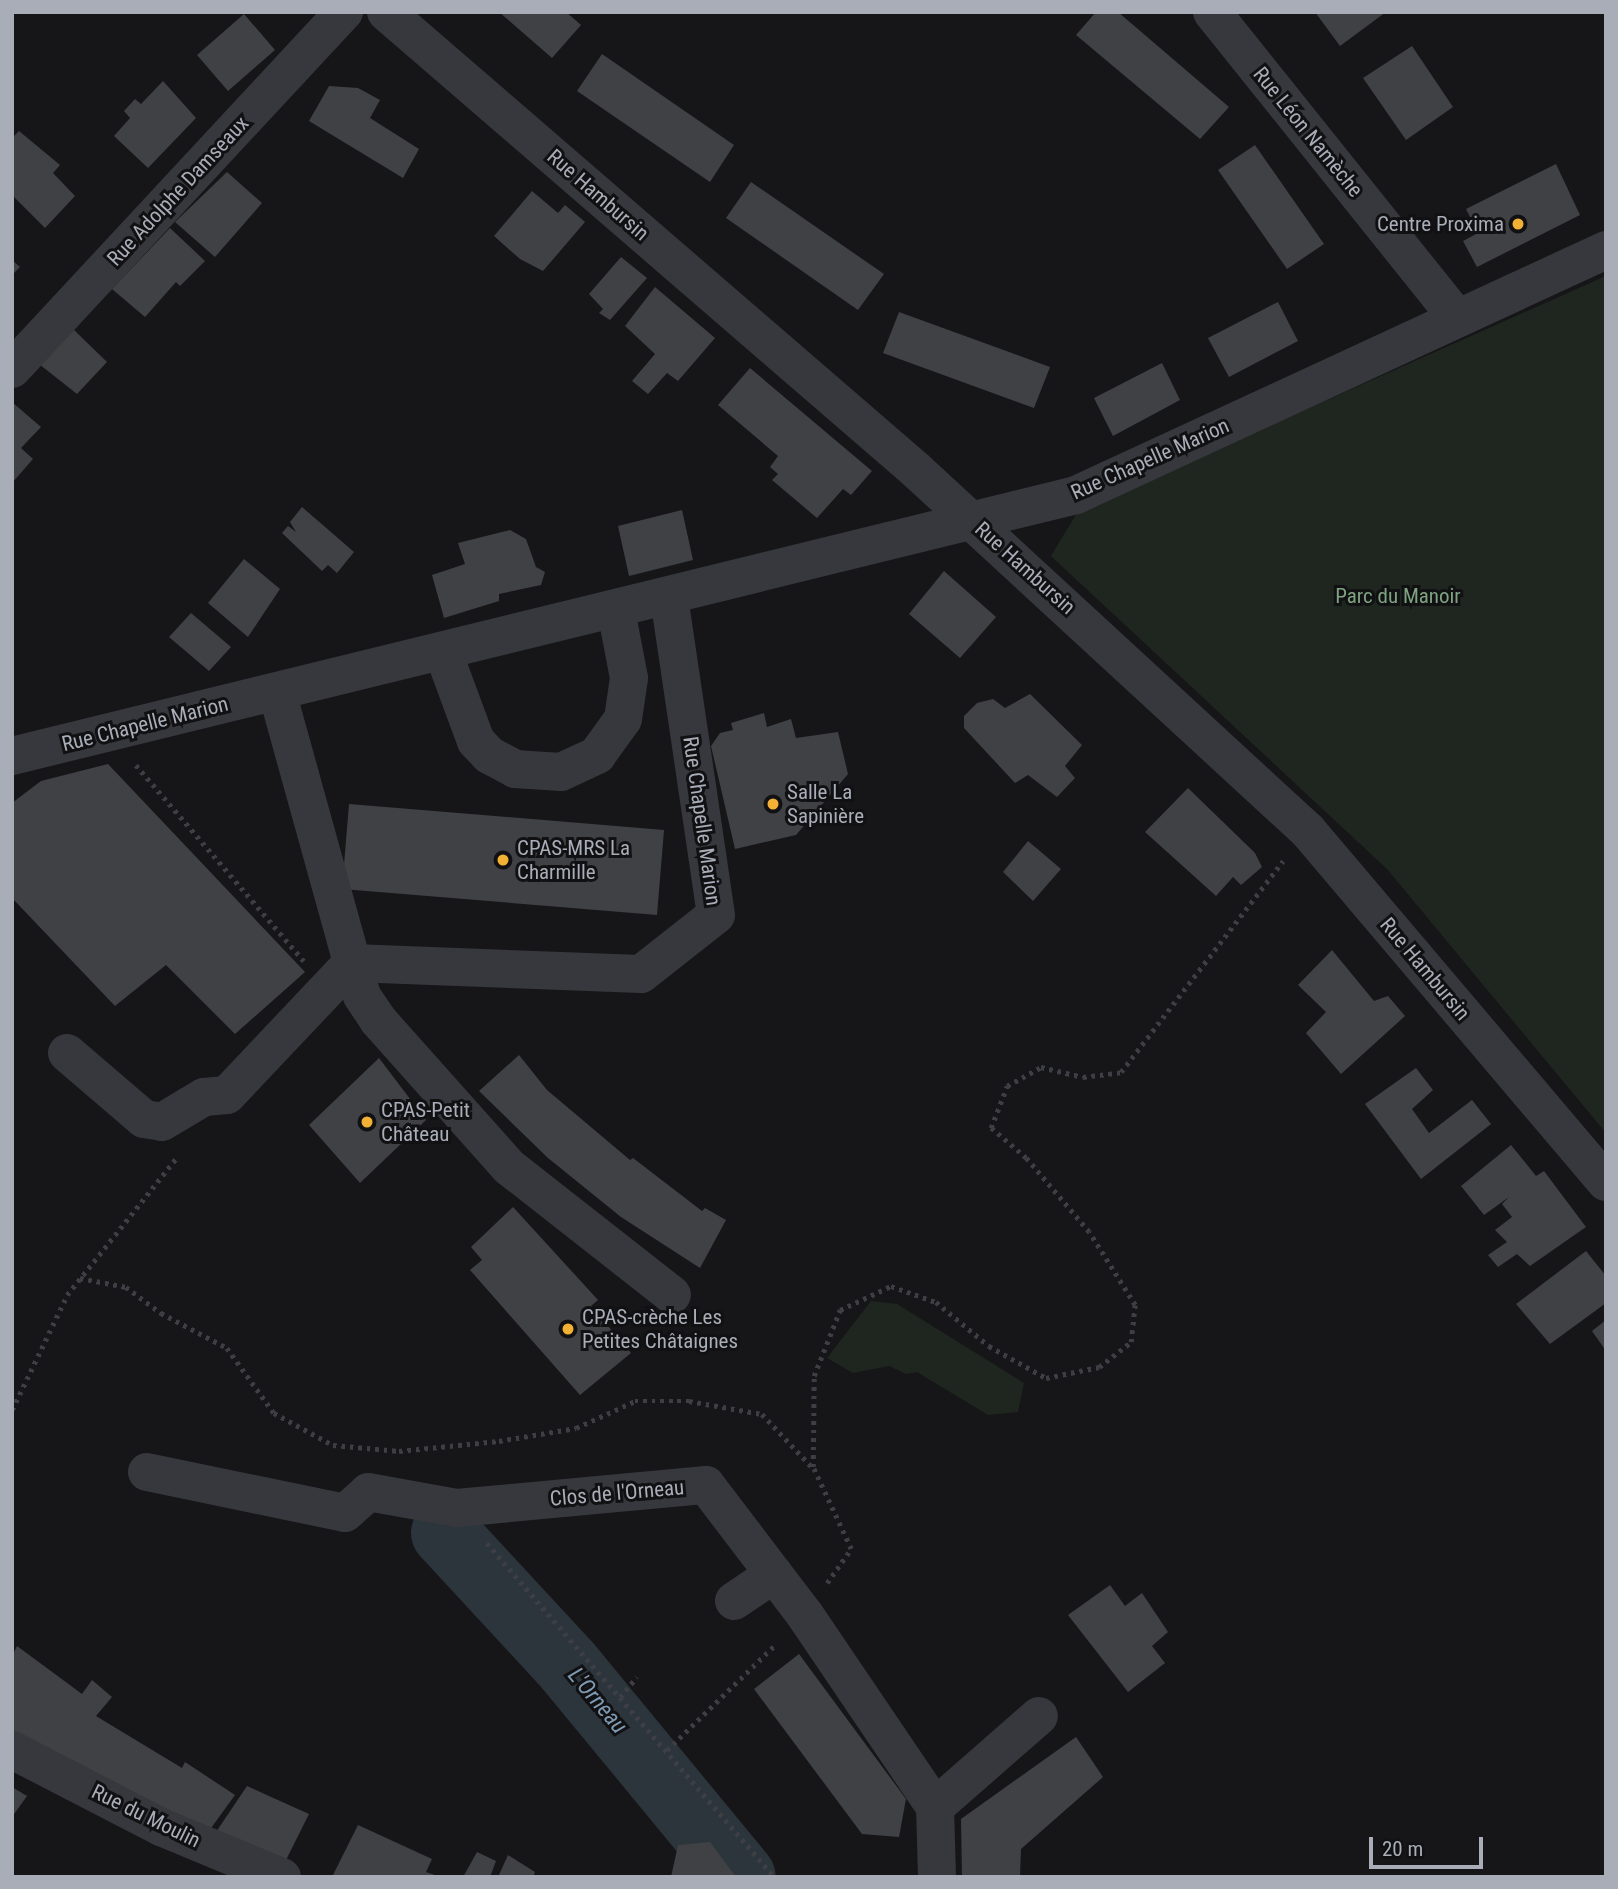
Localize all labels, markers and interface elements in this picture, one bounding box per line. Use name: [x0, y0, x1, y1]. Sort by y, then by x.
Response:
street label: Rue Léon Namèche: [1248, 62, 1368, 202]
street label: Rue Adolphe Damseaux: [102, 111, 254, 271]
street label: Rue Hambursin: [542, 144, 654, 246]
place label: Centre Proxima: [1377, 211, 1504, 237]
marker: Centre Proxima: [1510, 216, 1526, 232]
street label: Rue Chapelle Marion: [1067, 413, 1233, 505]
street label: Rue Hambursin: [970, 516, 1080, 620]
park label: Parc du Manoir: [1335, 583, 1461, 609]
street label: Rue Chapelle Marion: [59, 691, 231, 757]
street label: Rue Chapelle Marion: [678, 735, 726, 907]
place label: Salle La Sapinière: [787, 779, 864, 829]
marker: Salle La Sapinière: [765, 796, 781, 812]
place label: CPAS-MRS La Charmille: [517, 835, 630, 885]
marker: CPAS-MRS La Charmille: [495, 852, 511, 868]
street label: Rue Hambursin: [1375, 913, 1475, 1025]
place label: CPAS-Petit Château: [381, 1097, 470, 1147]
marker: CPAS-Petit Château: [359, 1114, 375, 1130]
place label: CPAS-crèche Les Petites Châtaignes: [582, 1304, 738, 1354]
marker: CPAS-crèche Les Petites Châtaignes: [560, 1321, 576, 1337]
street label: Clos de l'Orneau: [549, 1475, 685, 1511]
water label: L'Orneau: [562, 1662, 632, 1740]
street label: Rue du Moulin: [88, 1779, 204, 1853]
scale bar: [1373, 1822, 1487, 1866]
text: 20 m: [1382, 1837, 1423, 1861]

